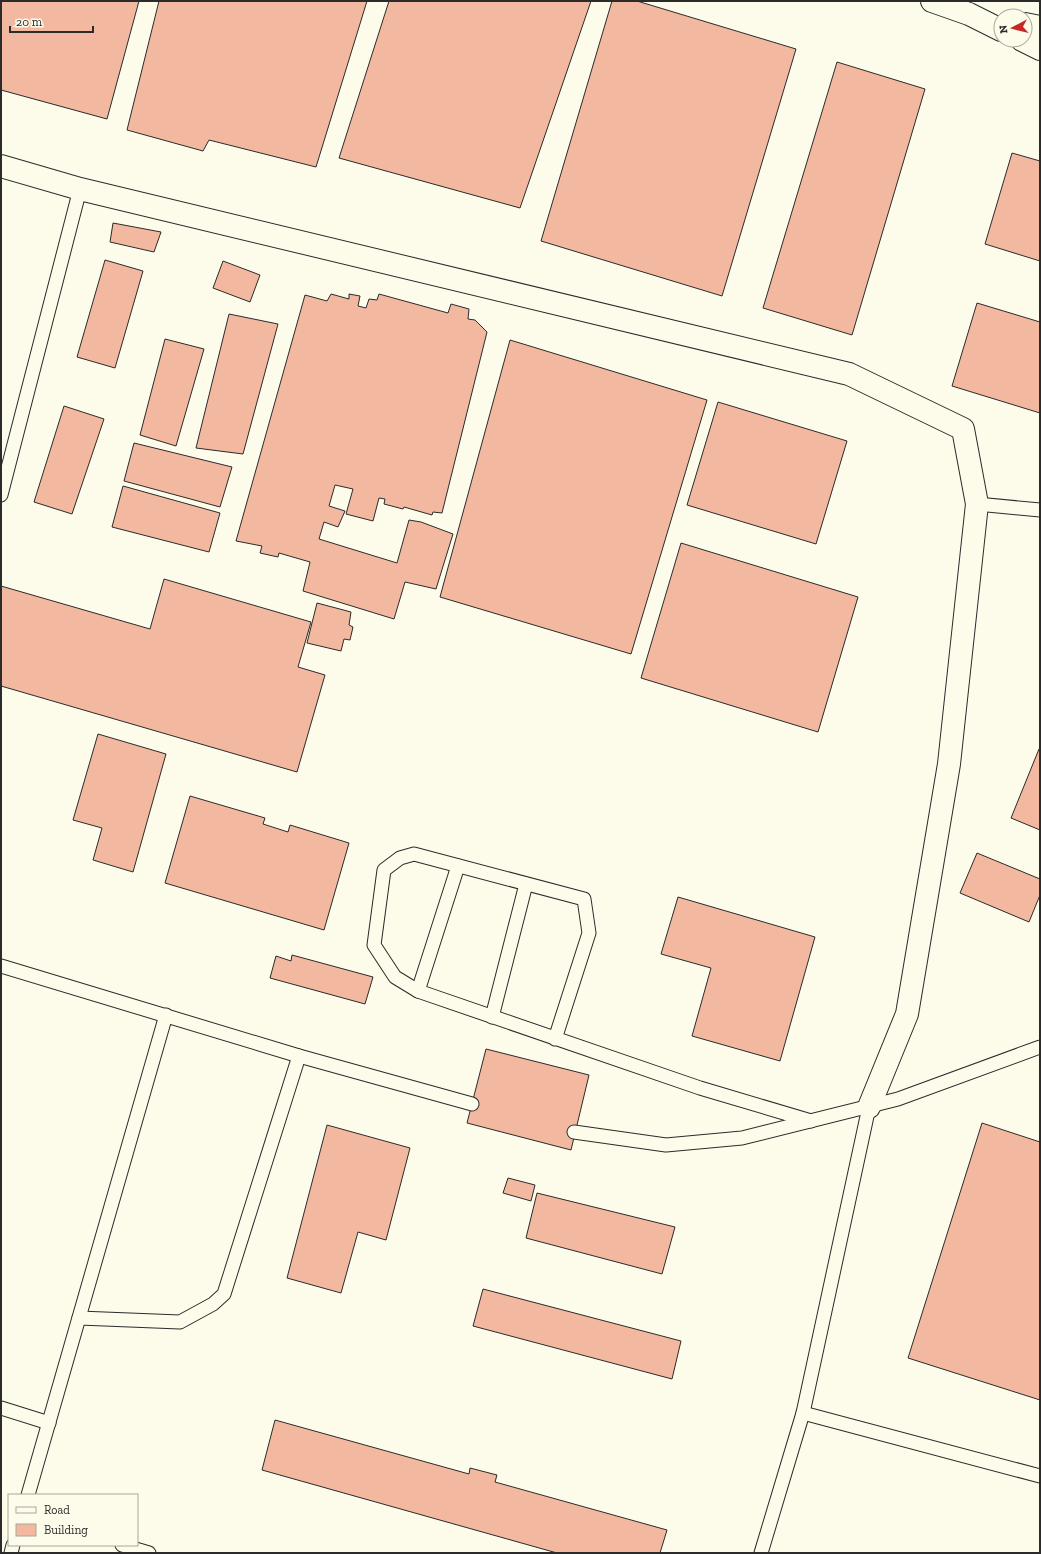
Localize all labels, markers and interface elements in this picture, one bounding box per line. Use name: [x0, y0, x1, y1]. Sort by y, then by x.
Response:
scale bar: [10, 8, 93, 34]
north arrow: [993, 8, 1033, 48]
text: 20 m: [16, 15, 43, 29]
text: N: [997, 24, 1011, 34]
legend: [8, 1494, 138, 1546]
text: Road: [44, 1503, 70, 1517]
text: Building: [44, 1523, 88, 1537]

